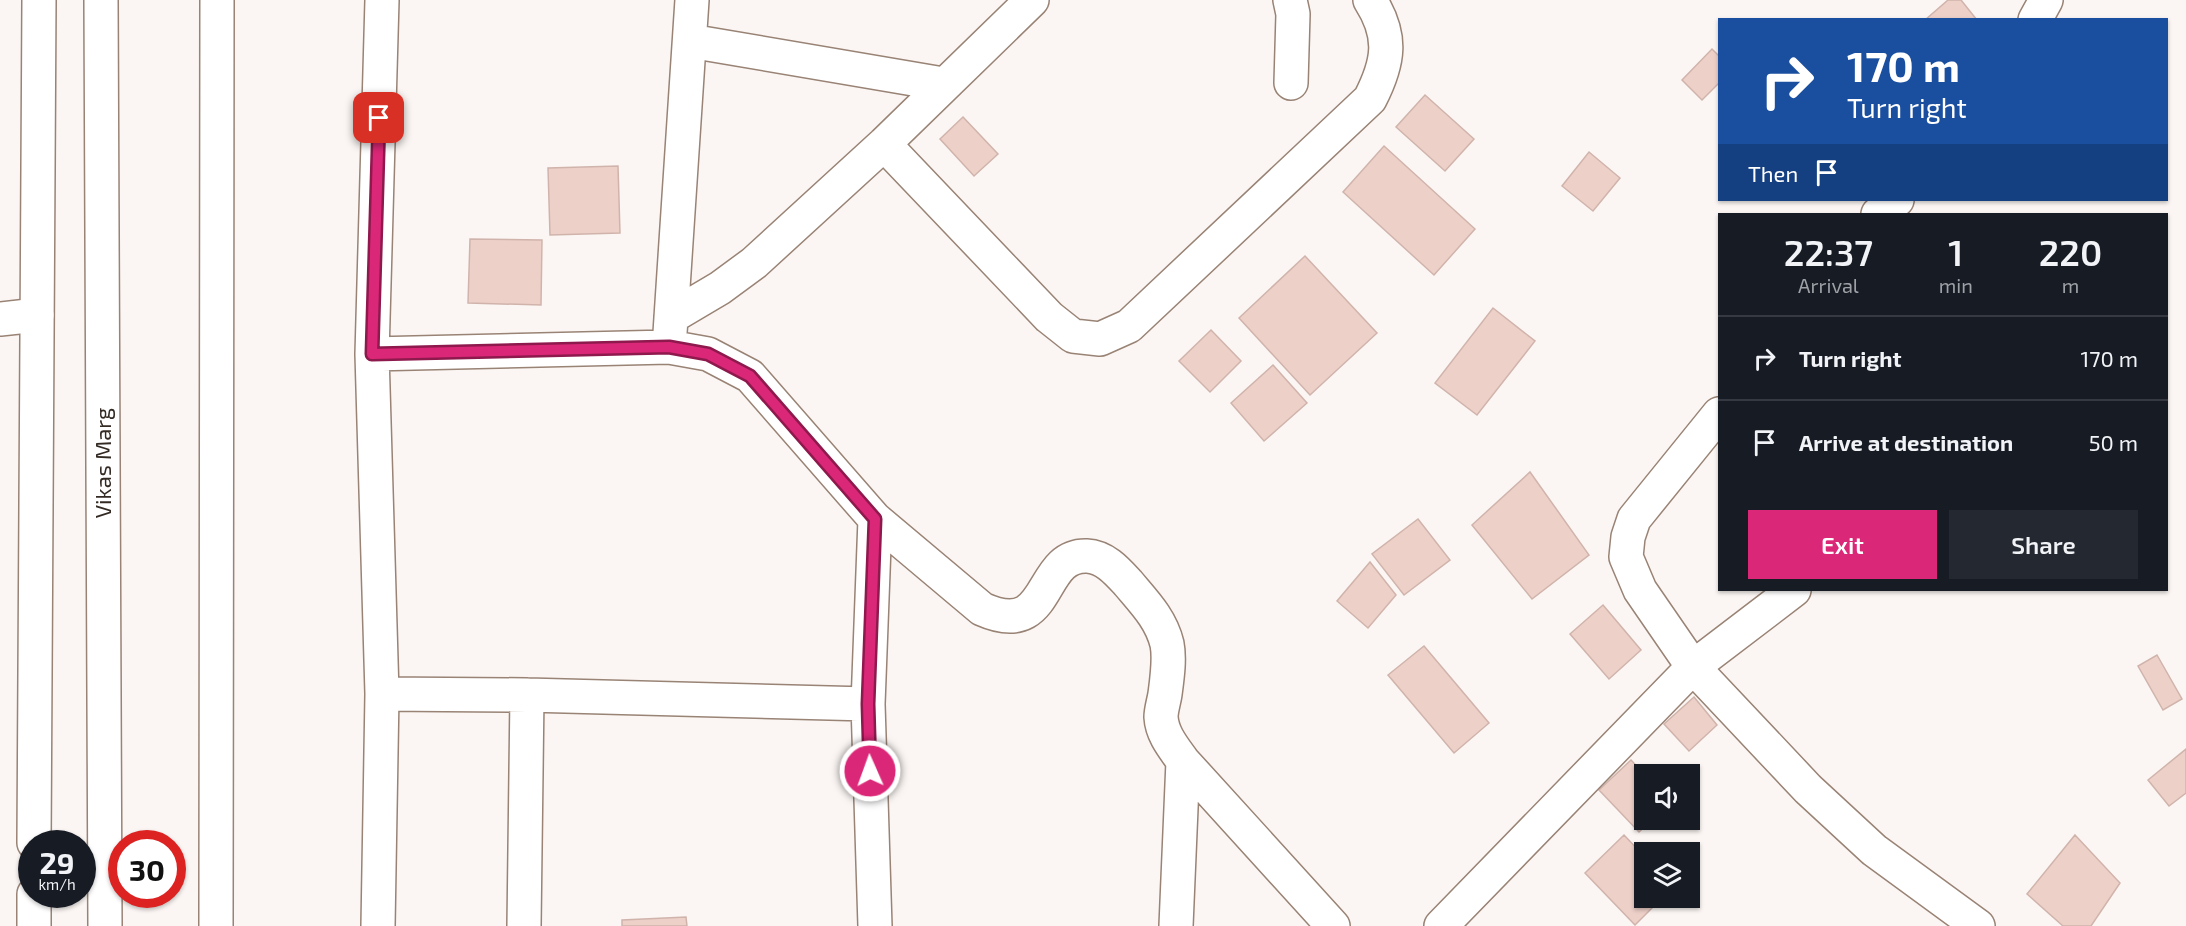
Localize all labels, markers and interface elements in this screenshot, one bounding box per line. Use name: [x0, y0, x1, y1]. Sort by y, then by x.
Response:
text: 170 m: [1847, 40, 1960, 90]
icon: right: [1748, 42, 1826, 120]
text: Turn right: [1847, 91, 1967, 123]
pin: [353, 92, 404, 143]
icon: arrive: [362, 101, 395, 134]
icon: arrive: [1810, 156, 1843, 189]
text: Then: [1748, 160, 1798, 186]
text: 22:37: [1784, 230, 1873, 273]
text: 1: [1948, 230, 1963, 273]
text: 220: [2039, 230, 2102, 273]
text: Arrival: [1798, 273, 1859, 297]
text: min: [1939, 273, 1973, 297]
text: m: [2062, 273, 2079, 297]
icon: right: [1748, 342, 1781, 375]
text: Turn right: [1799, 345, 1901, 371]
text: 170 m: [2081, 345, 2138, 371]
street label: Vikas Marg: [89, 408, 115, 518]
icon: arrive: [1748, 426, 1781, 459]
text: Arrive at destination: [1799, 429, 2013, 455]
text: 50 m: [2089, 429, 2138, 455]
button: Exit: [1748, 510, 1937, 579]
button: Share: [1949, 510, 2138, 579]
position arrow: [838, 739, 902, 803]
map controls: [1634, 764, 1700, 908]
button: sound: [1634, 764, 1700, 830]
speed limit sign: 30: [108, 830, 186, 908]
button: layers: [1634, 842, 1700, 908]
text: 29: [39, 844, 75, 880]
text: km/h: [38, 875, 76, 893]

